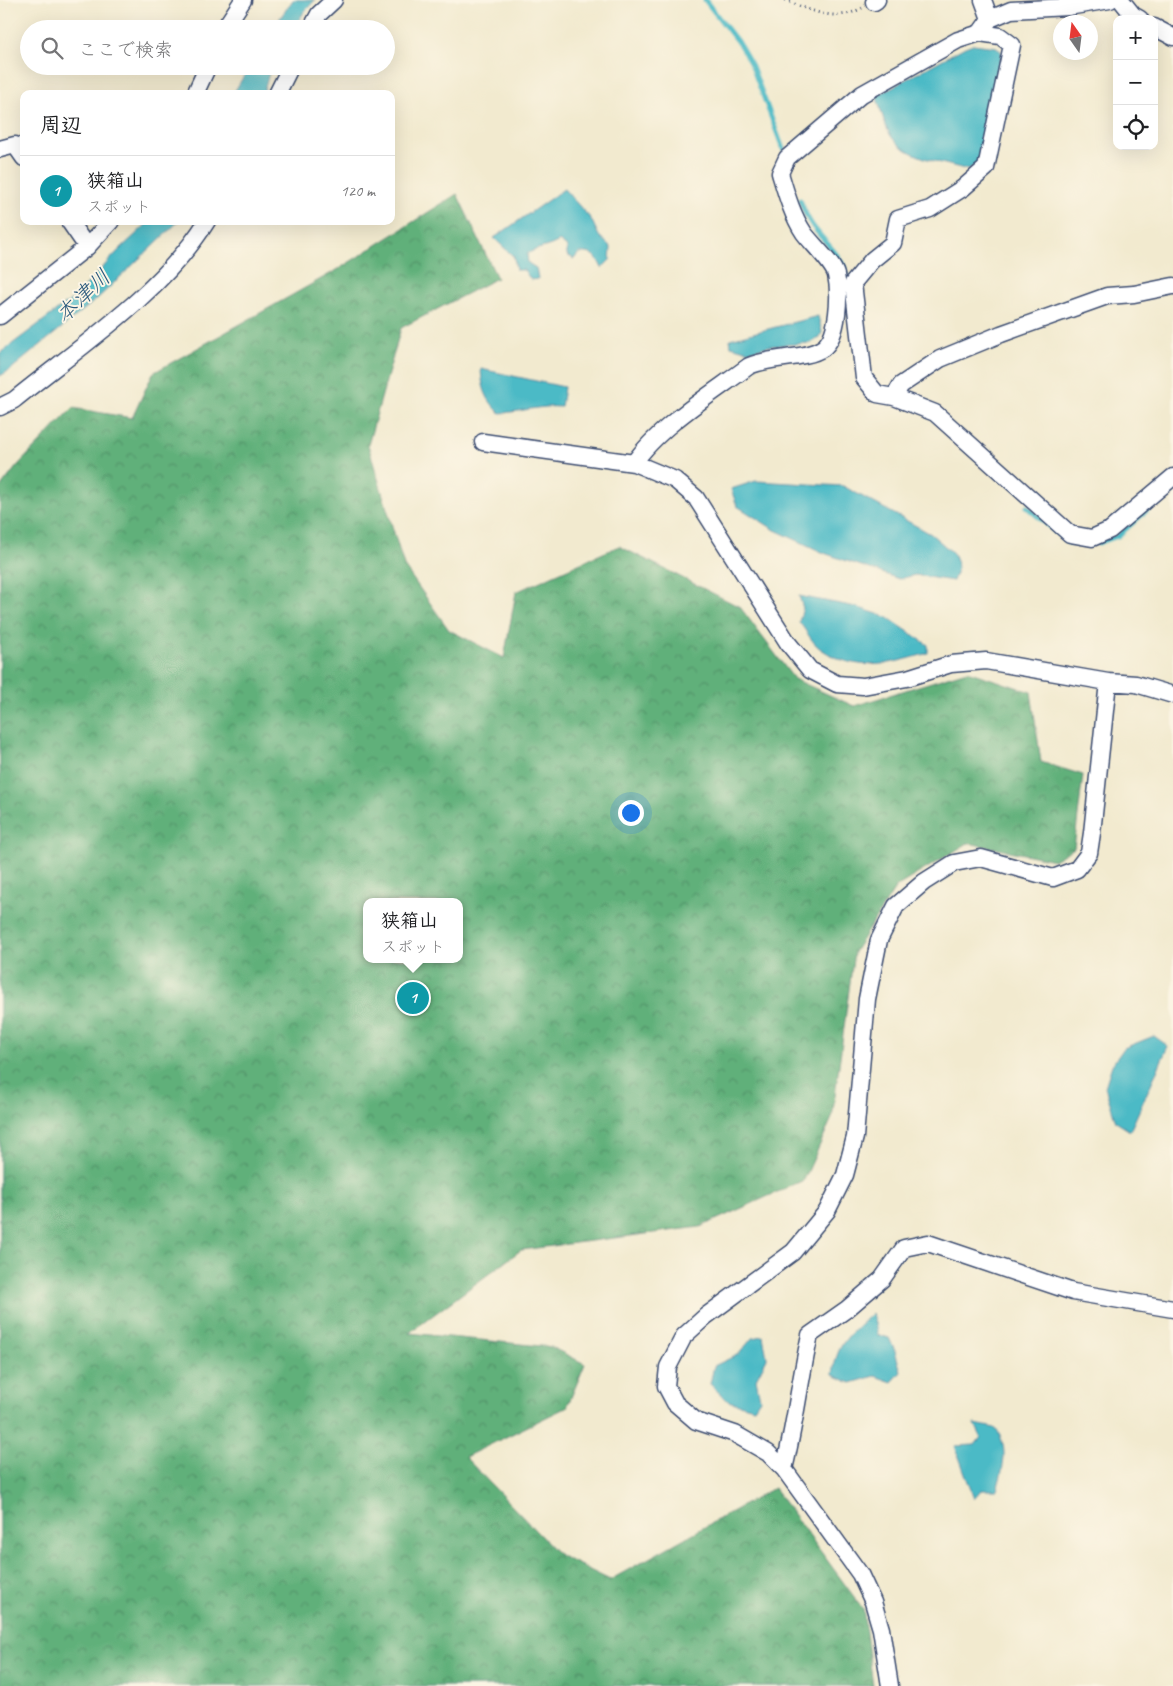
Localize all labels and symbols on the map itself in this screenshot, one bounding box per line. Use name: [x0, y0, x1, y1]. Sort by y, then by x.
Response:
north arrow: [1053, 15, 1098, 60]
water label: 本津川: [49, 263, 117, 329]
your location: [618, 800, 644, 826]
pin: 1: [397, 979, 429, 1017]

